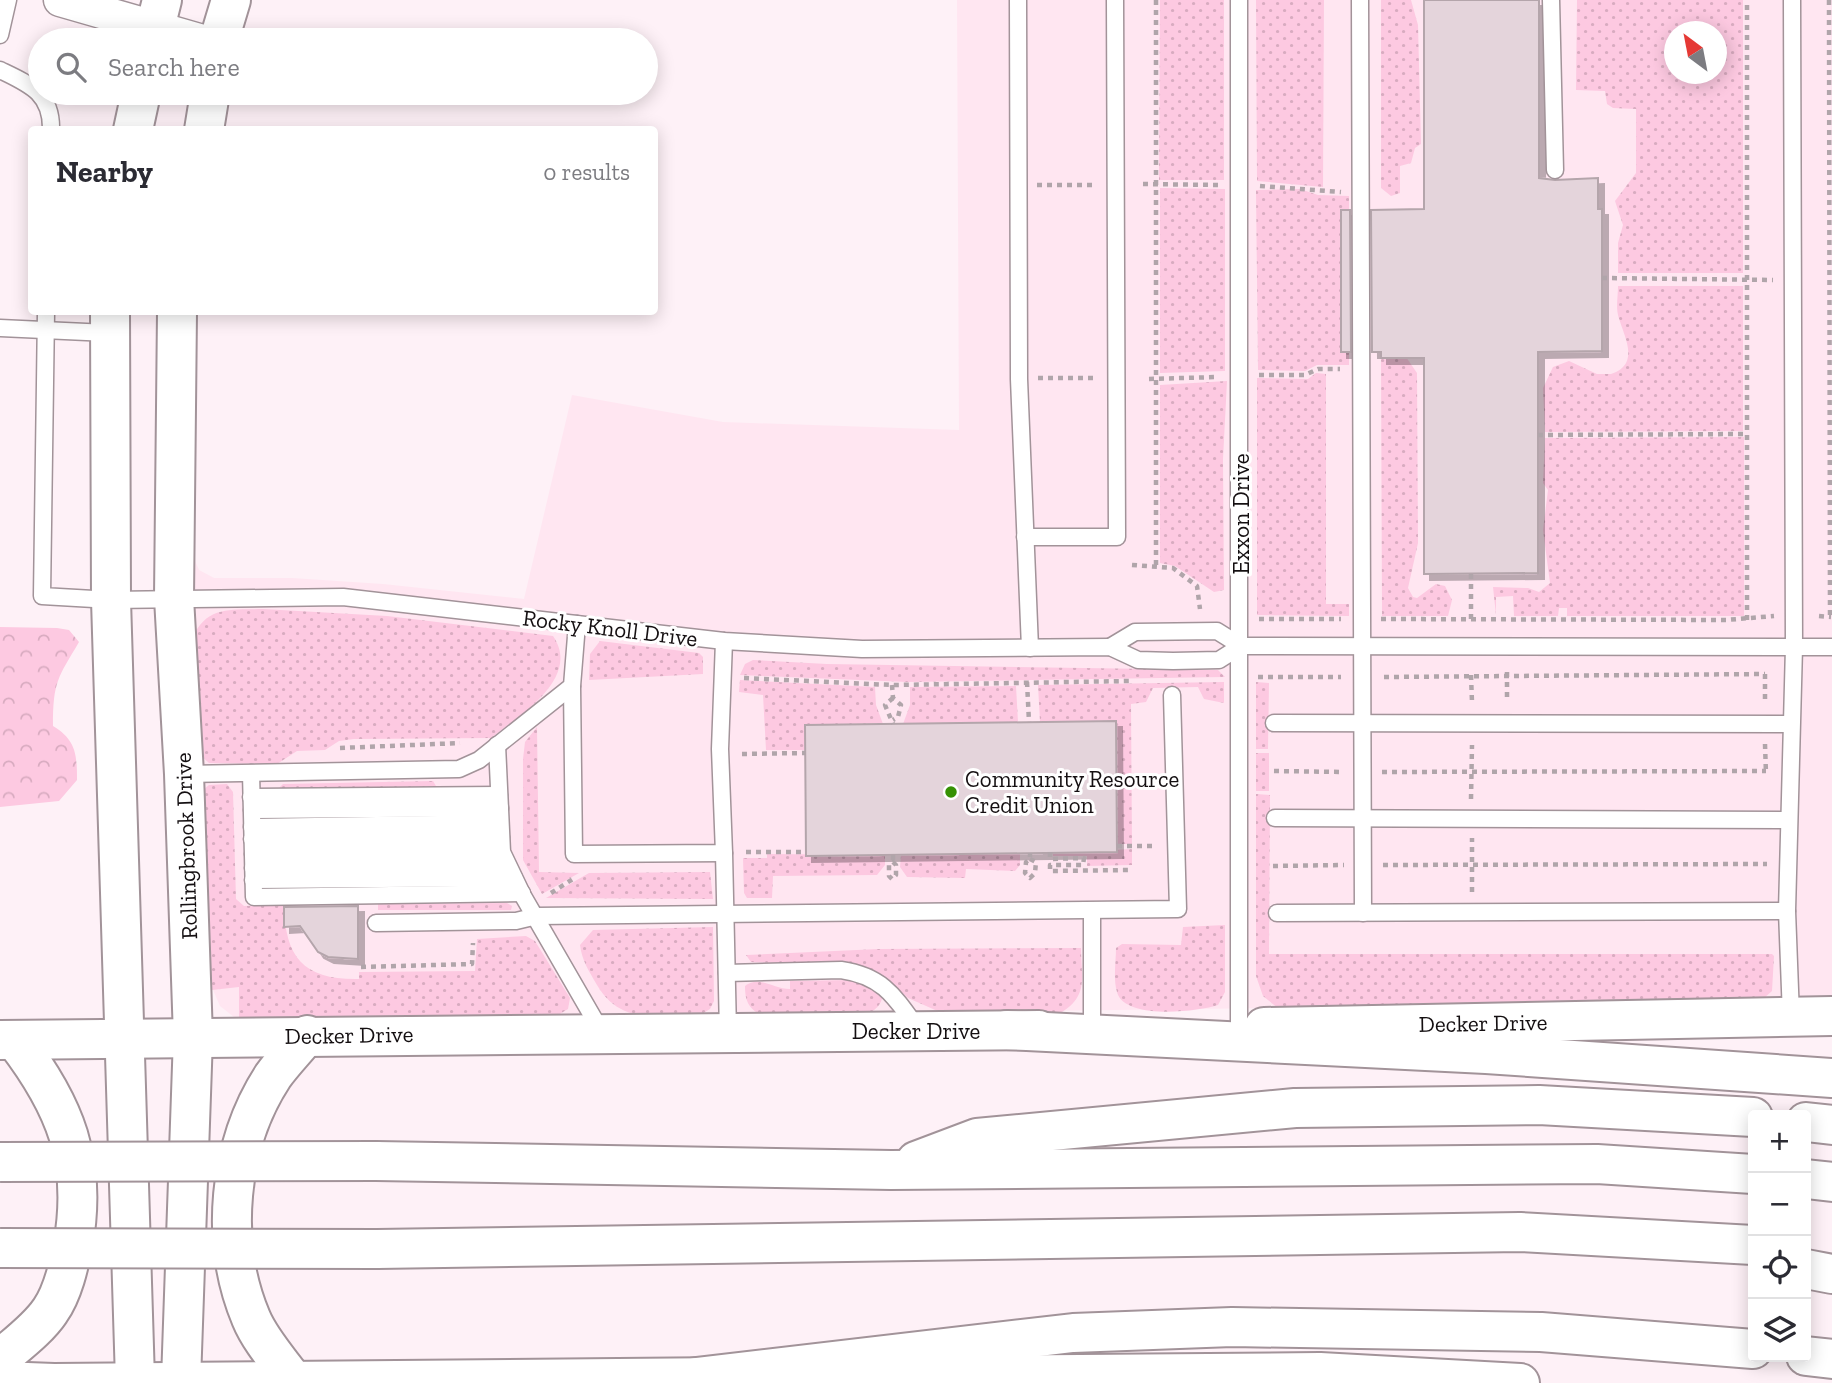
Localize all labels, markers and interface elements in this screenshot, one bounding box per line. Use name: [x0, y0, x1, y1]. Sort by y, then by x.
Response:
north arrow: [1664, 21, 1727, 84]
search box: [28, 28, 658, 105]
icon: search: [52, 48, 90, 86]
text: Search here: [108, 51, 240, 83]
text: Nearby: [56, 154, 153, 190]
text: 0 results: [543, 158, 630, 186]
street label: Exxon Drive: [1227, 453, 1255, 575]
street label: Rocky Knoll Drive: [521, 603, 699, 653]
street label: Rollingbrook Drive: [169, 752, 203, 940]
place label: Community Resource Credit Union: [965, 765, 1179, 819]
marker: Community Resource Credit Union: [943, 784, 959, 800]
street label: Decker Drive: [1418, 1008, 1548, 1038]
street label: Decker Drive: [852, 1017, 980, 1045]
street label: Decker Drive: [284, 1020, 414, 1050]
map controls: [1748, 1110, 1811, 1362]
button: +: [1748, 1110, 1811, 1173]
button: −: [1748, 1173, 1811, 1236]
button: locate: [1748, 1236, 1811, 1299]
button: layers: [1748, 1299, 1811, 1362]

